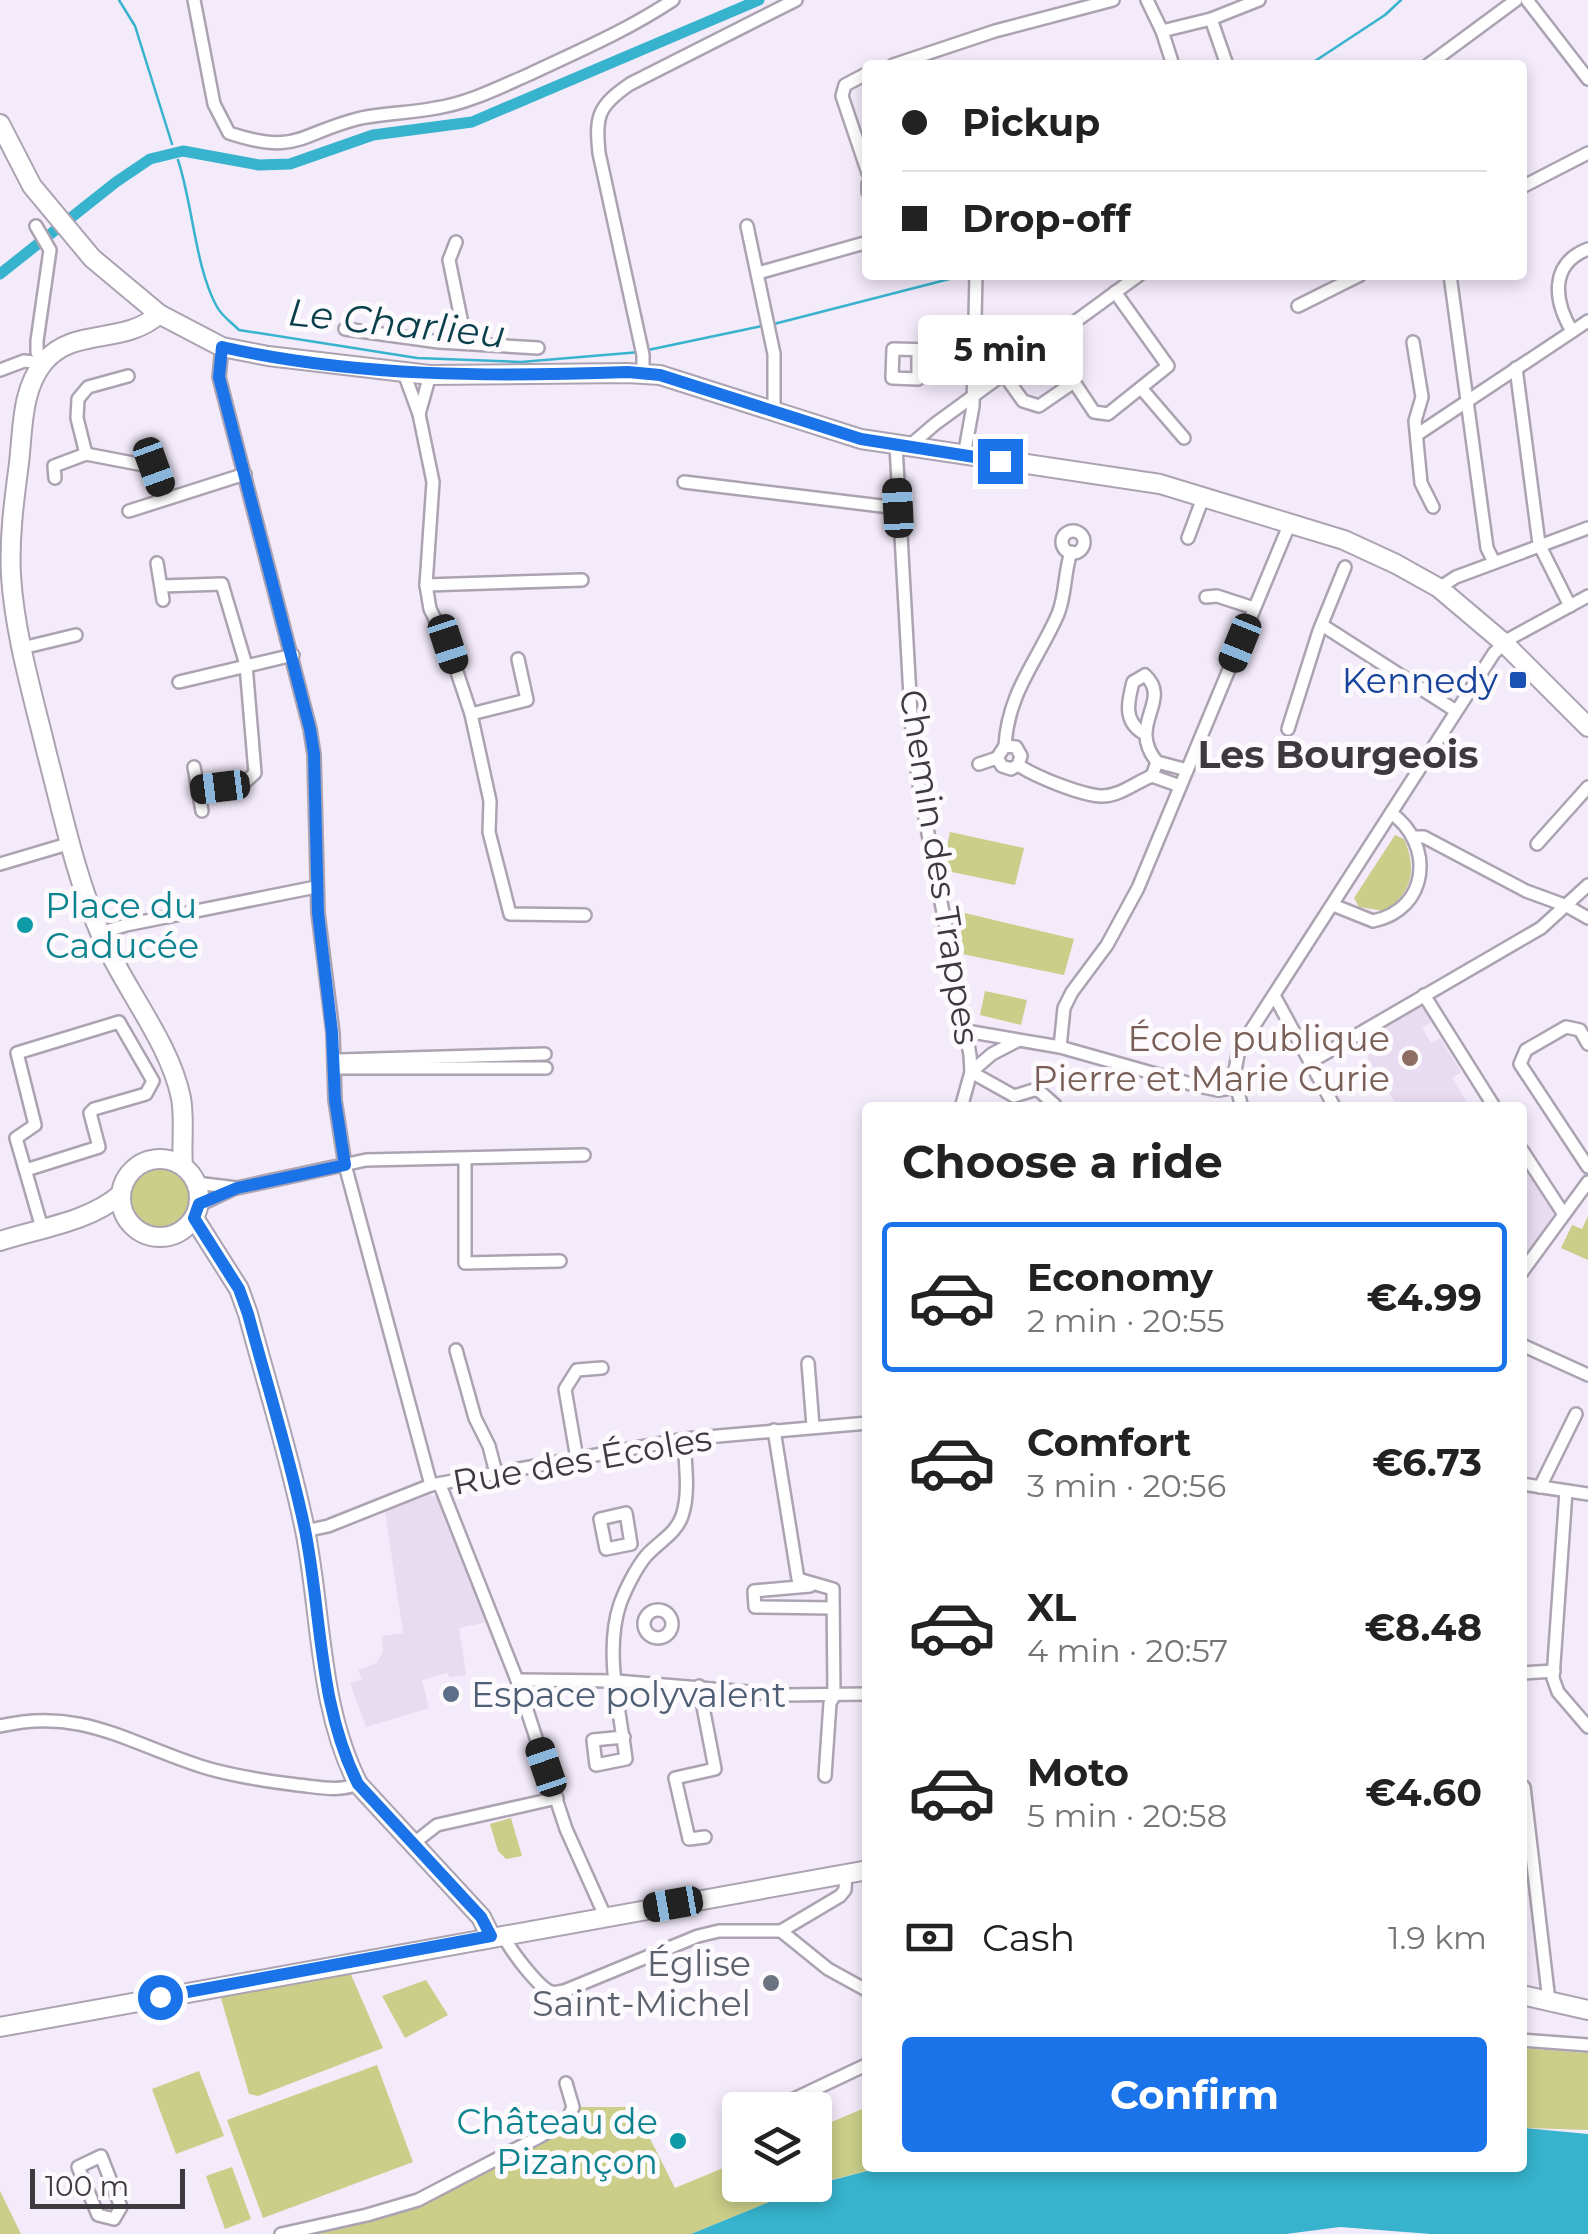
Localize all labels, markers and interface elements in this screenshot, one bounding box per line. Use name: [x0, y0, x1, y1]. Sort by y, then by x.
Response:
text: Pickup: [962, 99, 1100, 146]
text: Drop-off: [962, 195, 1131, 242]
water label: Le Charlieu: [286, 288, 508, 358]
callout: 5 min: [918, 316, 1082, 386]
text: 5 min: [954, 330, 1047, 369]
car: [130, 434, 178, 500]
route end: [978, 439, 1023, 484]
car: [881, 477, 915, 539]
car: [1215, 610, 1265, 676]
car: [424, 611, 472, 677]
place label: Kennedy: [1342, 659, 1498, 702]
marker: Kennedy: [1507, 669, 1529, 691]
street label: Chemin des Trappes: [891, 687, 989, 1047]
district label: Les Bourgeois: [1198, 731, 1478, 778]
car: [188, 768, 252, 806]
place label: Place du Caducée: [45, 884, 199, 967]
marker: Place du Caducée: [14, 914, 36, 936]
place label: École publique Pierre et Marie Curie: [1033, 1017, 1390, 1100]
marker: École publique Pierre et Marie Curie: [1399, 1047, 1421, 1069]
text: Choose a ride: [902, 1134, 1223, 1189]
icon: car: [907, 1252, 997, 1342]
text: Economy: [1027, 1254, 1213, 1301]
text: €4.99: [1366, 1274, 1482, 1321]
text: 2 min · 20:55: [1027, 1301, 1225, 1340]
street label: Rue des Écoles: [449, 1416, 715, 1504]
icon: car: [907, 1417, 997, 1507]
text: Comfort: [1027, 1419, 1191, 1466]
text: €6.73: [1372, 1439, 1482, 1486]
text: 3 min · 20:56: [1027, 1466, 1226, 1505]
icon: car: [907, 1582, 997, 1672]
text: XL: [1027, 1584, 1076, 1631]
text: €8.48: [1365, 1604, 1482, 1651]
text: 4 min · 20:57: [1027, 1631, 1228, 1670]
place label: Espace polyvalent: [471, 1673, 786, 1716]
marker: Espace polyvalent: [440, 1683, 462, 1705]
car: [522, 1734, 570, 1800]
icon: car: [907, 1747, 997, 1837]
text: Moto: [1027, 1749, 1129, 1796]
text: €4.60: [1365, 1769, 1482, 1816]
text: 5 min · 20:58: [1027, 1796, 1227, 1835]
car: [641, 1884, 705, 1924]
icon: cash: [902, 1910, 957, 1965]
text: Cash: [982, 1914, 1075, 1961]
text: 1.9 km: [1388, 1918, 1487, 1957]
place label: Église Saint-Michel: [532, 1942, 751, 2025]
marker: Église Saint-Michel: [760, 1972, 782, 1994]
route start: [138, 1975, 183, 2020]
button: Confirm: [902, 2037, 1487, 2152]
map controls: [722, 2092, 832, 2202]
button: layers: [722, 2092, 832, 2202]
place label: Château de Pizançon: [456, 2100, 658, 2183]
marker: Château de Pizançon: [667, 2130, 689, 2152]
scale bar: [30, 2164, 185, 2208]
text: 100 m: [45, 2169, 129, 2203]

